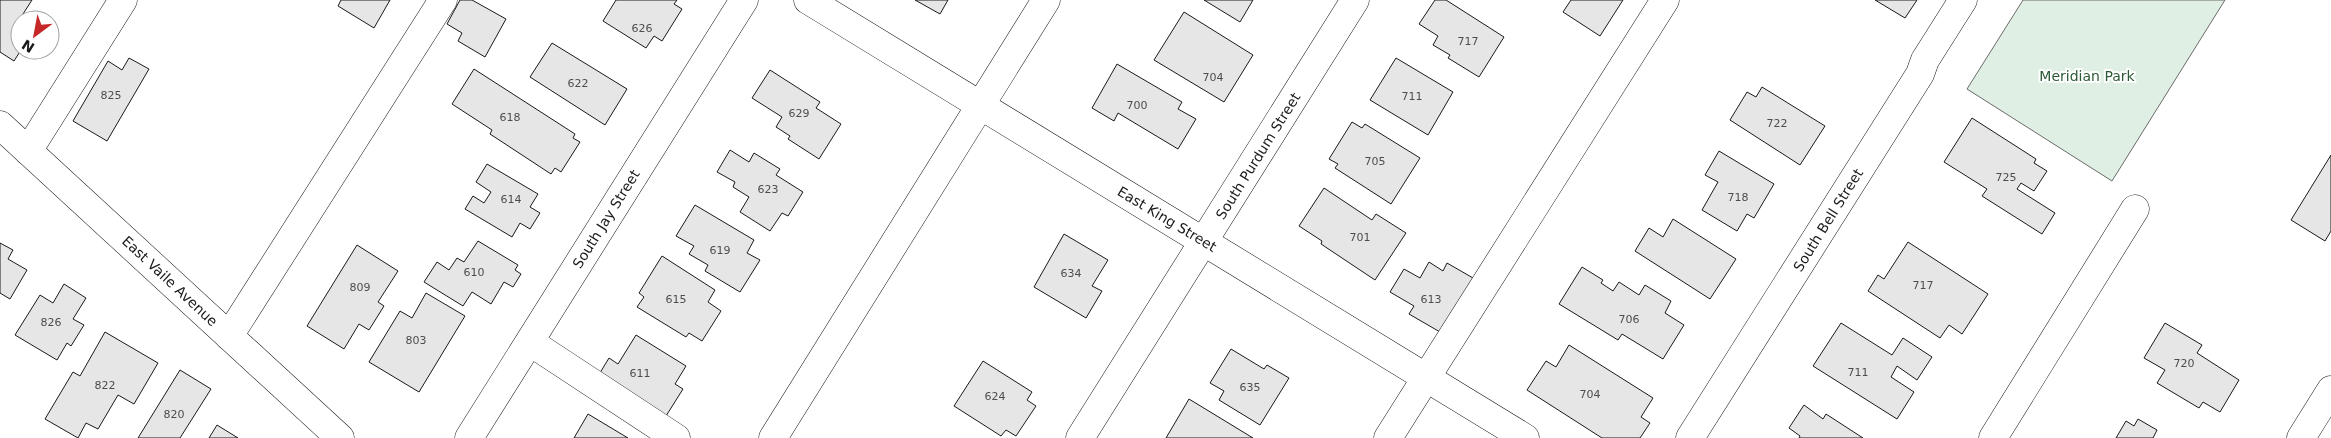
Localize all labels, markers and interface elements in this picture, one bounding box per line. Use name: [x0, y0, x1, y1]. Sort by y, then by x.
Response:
north arrow: [10, 10, 60, 60]
house number: 626: [632, 22, 653, 35]
house number: 717: [1458, 35, 1479, 48]
text: N: [19, 36, 37, 56]
park label: Meridian Park: [2039, 68, 2136, 84]
house number: 704: [1203, 71, 1224, 84]
house number: 622: [568, 77, 589, 90]
house number: 825: [101, 89, 122, 102]
street label: South Purdum Street: [1213, 89, 1304, 222]
house number: 711: [1402, 90, 1423, 103]
house number: 700: [1127, 99, 1148, 112]
house number: 629: [789, 107, 810, 120]
house number: 618: [500, 111, 521, 124]
house number: 722: [1767, 117, 1788, 130]
house number: 705: [1365, 155, 1386, 168]
street label: South Bell Street: [1790, 165, 1866, 274]
street label: South Jay Street: [569, 166, 643, 271]
house number: 725: [1996, 171, 2017, 184]
house number: 623: [758, 183, 779, 196]
street label: East King Street: [1115, 183, 1220, 255]
house number: 718: [1728, 191, 1749, 204]
house number: 614: [501, 193, 522, 206]
house number: 701: [1350, 231, 1371, 244]
street label: East Vaile Avenue: [119, 233, 221, 329]
house number: 619: [710, 244, 731, 257]
house number: 610: [464, 266, 485, 279]
house number: 634: [1061, 267, 1082, 280]
house number: 717: [1913, 279, 1934, 292]
house number: 809: [350, 281, 371, 294]
house number: 615: [666, 293, 687, 306]
house number: 613: [1421, 293, 1442, 306]
house number: 706: [1619, 313, 1640, 326]
house number: 826: [41, 316, 62, 329]
house number: 803: [406, 334, 427, 347]
house number: 720: [2174, 357, 2195, 370]
house number: 711: [1848, 366, 1869, 379]
house number: 611: [630, 367, 651, 380]
house number: 822: [95, 379, 116, 392]
house number: 635: [1240, 381, 1261, 394]
house number: 704: [1580, 388, 1601, 401]
house number: 624: [985, 390, 1006, 403]
house number: 820: [164, 408, 185, 421]

